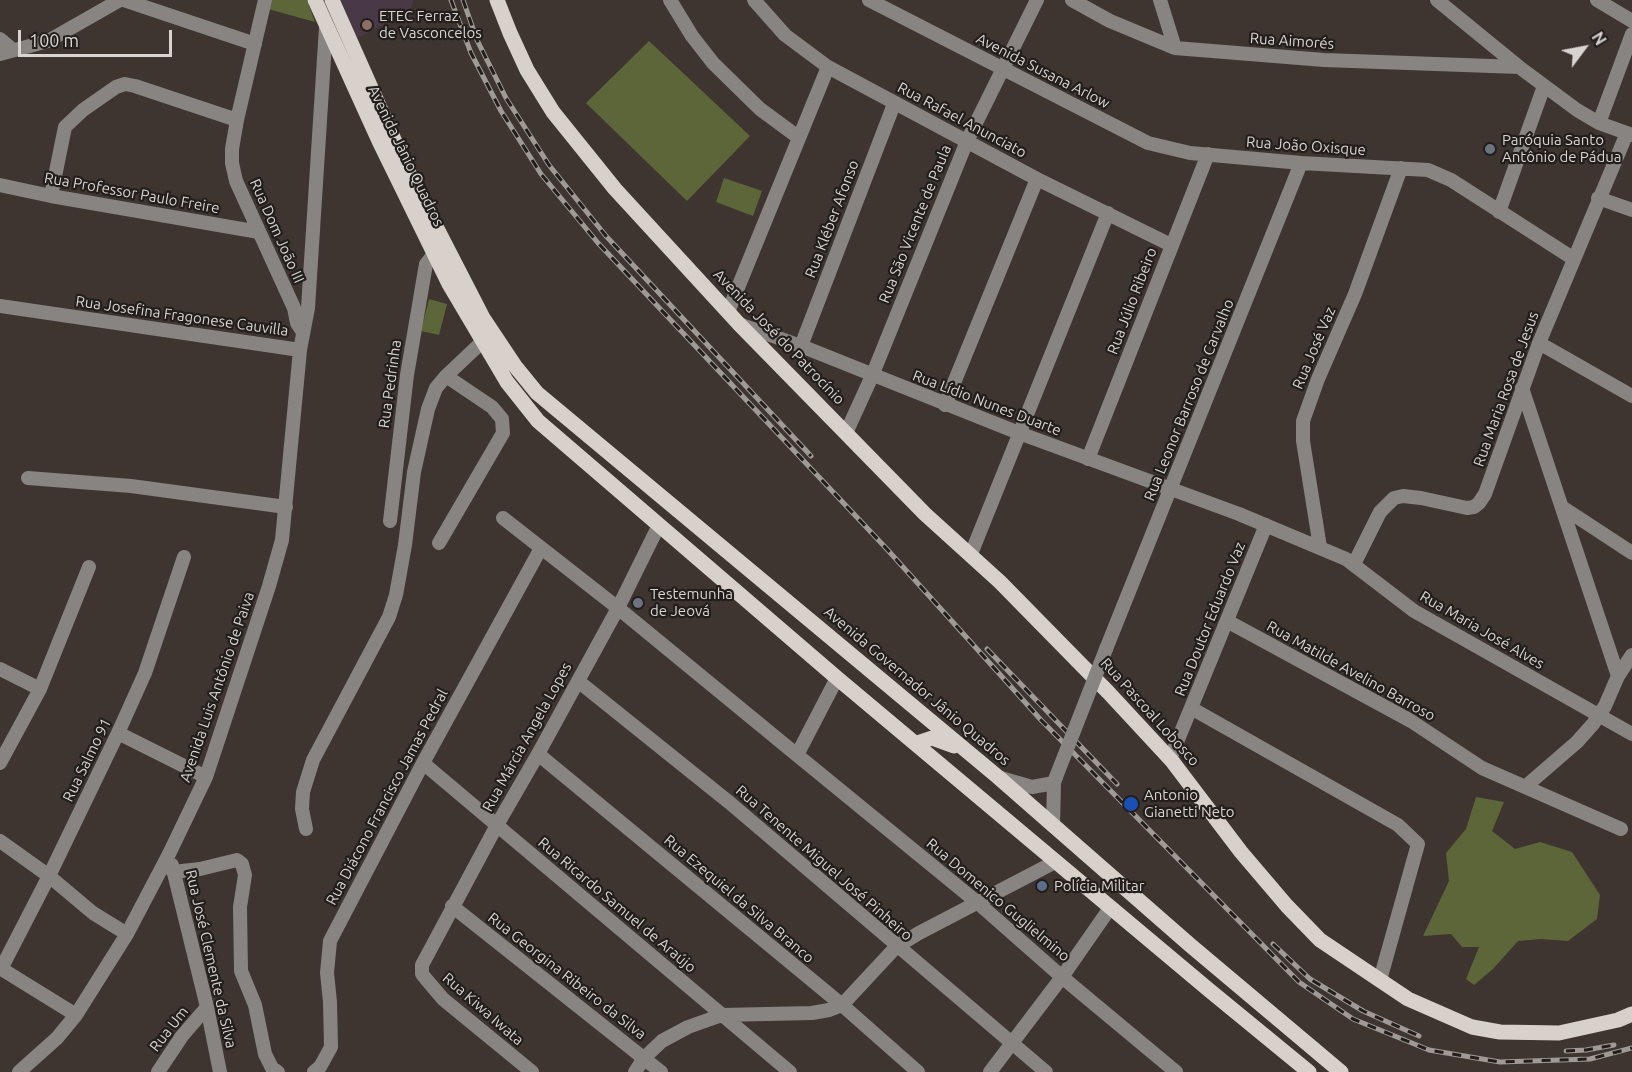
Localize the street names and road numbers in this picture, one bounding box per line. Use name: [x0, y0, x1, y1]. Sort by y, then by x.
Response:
street label: Rua Aimorés: [1249, 29, 1335, 53]
street label: Avenida Susana Arlow: [973, 30, 1113, 112]
street label: Rua Rafael Anunciato: [894, 78, 1030, 162]
street label: Avenida Jânio Quadros: [364, 83, 448, 229]
street label: Rua João Oxisque: [1245, 133, 1367, 159]
street label: Rua São Vicente de Paula: [875, 142, 955, 306]
street label: Rua Kléber Afonso: [801, 158, 863, 280]
street label: Rua Professor Paulo Freire: [43, 169, 221, 217]
street label: Rua Dom João III: [246, 176, 308, 286]
street label: Rua Júlio Ribeiro: [1103, 245, 1161, 357]
street label: Avenida José do Patrocínio: [710, 266, 848, 408]
street label: Rua Josefina Fragonese Cauvilla: [75, 292, 289, 340]
street label: Rua Leonor Barroso de Carvalho: [1140, 296, 1238, 504]
street label: Rua José Vaz: [1289, 304, 1339, 392]
street label: Rua Maria Rosa de Jesus: [1470, 309, 1542, 469]
street label: Rua Pedrinha: [375, 339, 405, 429]
street label: Rua Lídio Nunes Duarte: [910, 366, 1064, 440]
street label: Rua Doutor Eduardo Vaz: [1171, 539, 1249, 699]
street label: Rua Maria José Alves: [1417, 587, 1547, 673]
street label: Avenida Luis Antônio de Paiva: [176, 589, 258, 785]
street label: Avenida Governador Jânio Quadros: [820, 603, 1014, 769]
street label: Rua Matilde Avelino Barroso: [1264, 617, 1438, 725]
street label: Rua Pascoal Lobosco: [1097, 654, 1203, 770]
street label: Rua Márcia Angela Lopes: [479, 659, 575, 815]
street label: Rua Diácono Francisco Jamas Pedral: [322, 686, 452, 908]
street label: Rua Salmo 91: [59, 715, 115, 805]
street label: Rua Tenente Miguel José Pinheiro: [732, 781, 916, 945]
street label: Rua Ezequiel da Silva Branco: [660, 831, 818, 967]
street label: Rua Ricardo Samuel de Araújo: [534, 834, 700, 976]
street label: Rua Domenico Guglielmino: [923, 835, 1073, 965]
street label: Rua José Clemente da Silva: [182, 868, 240, 1050]
street label: Rua Georgina Ribeiro da Silva: [484, 909, 650, 1043]
street label: Rua Kiwa Iwata: [439, 969, 527, 1049]
street label: Rua Um: [146, 1003, 192, 1055]

